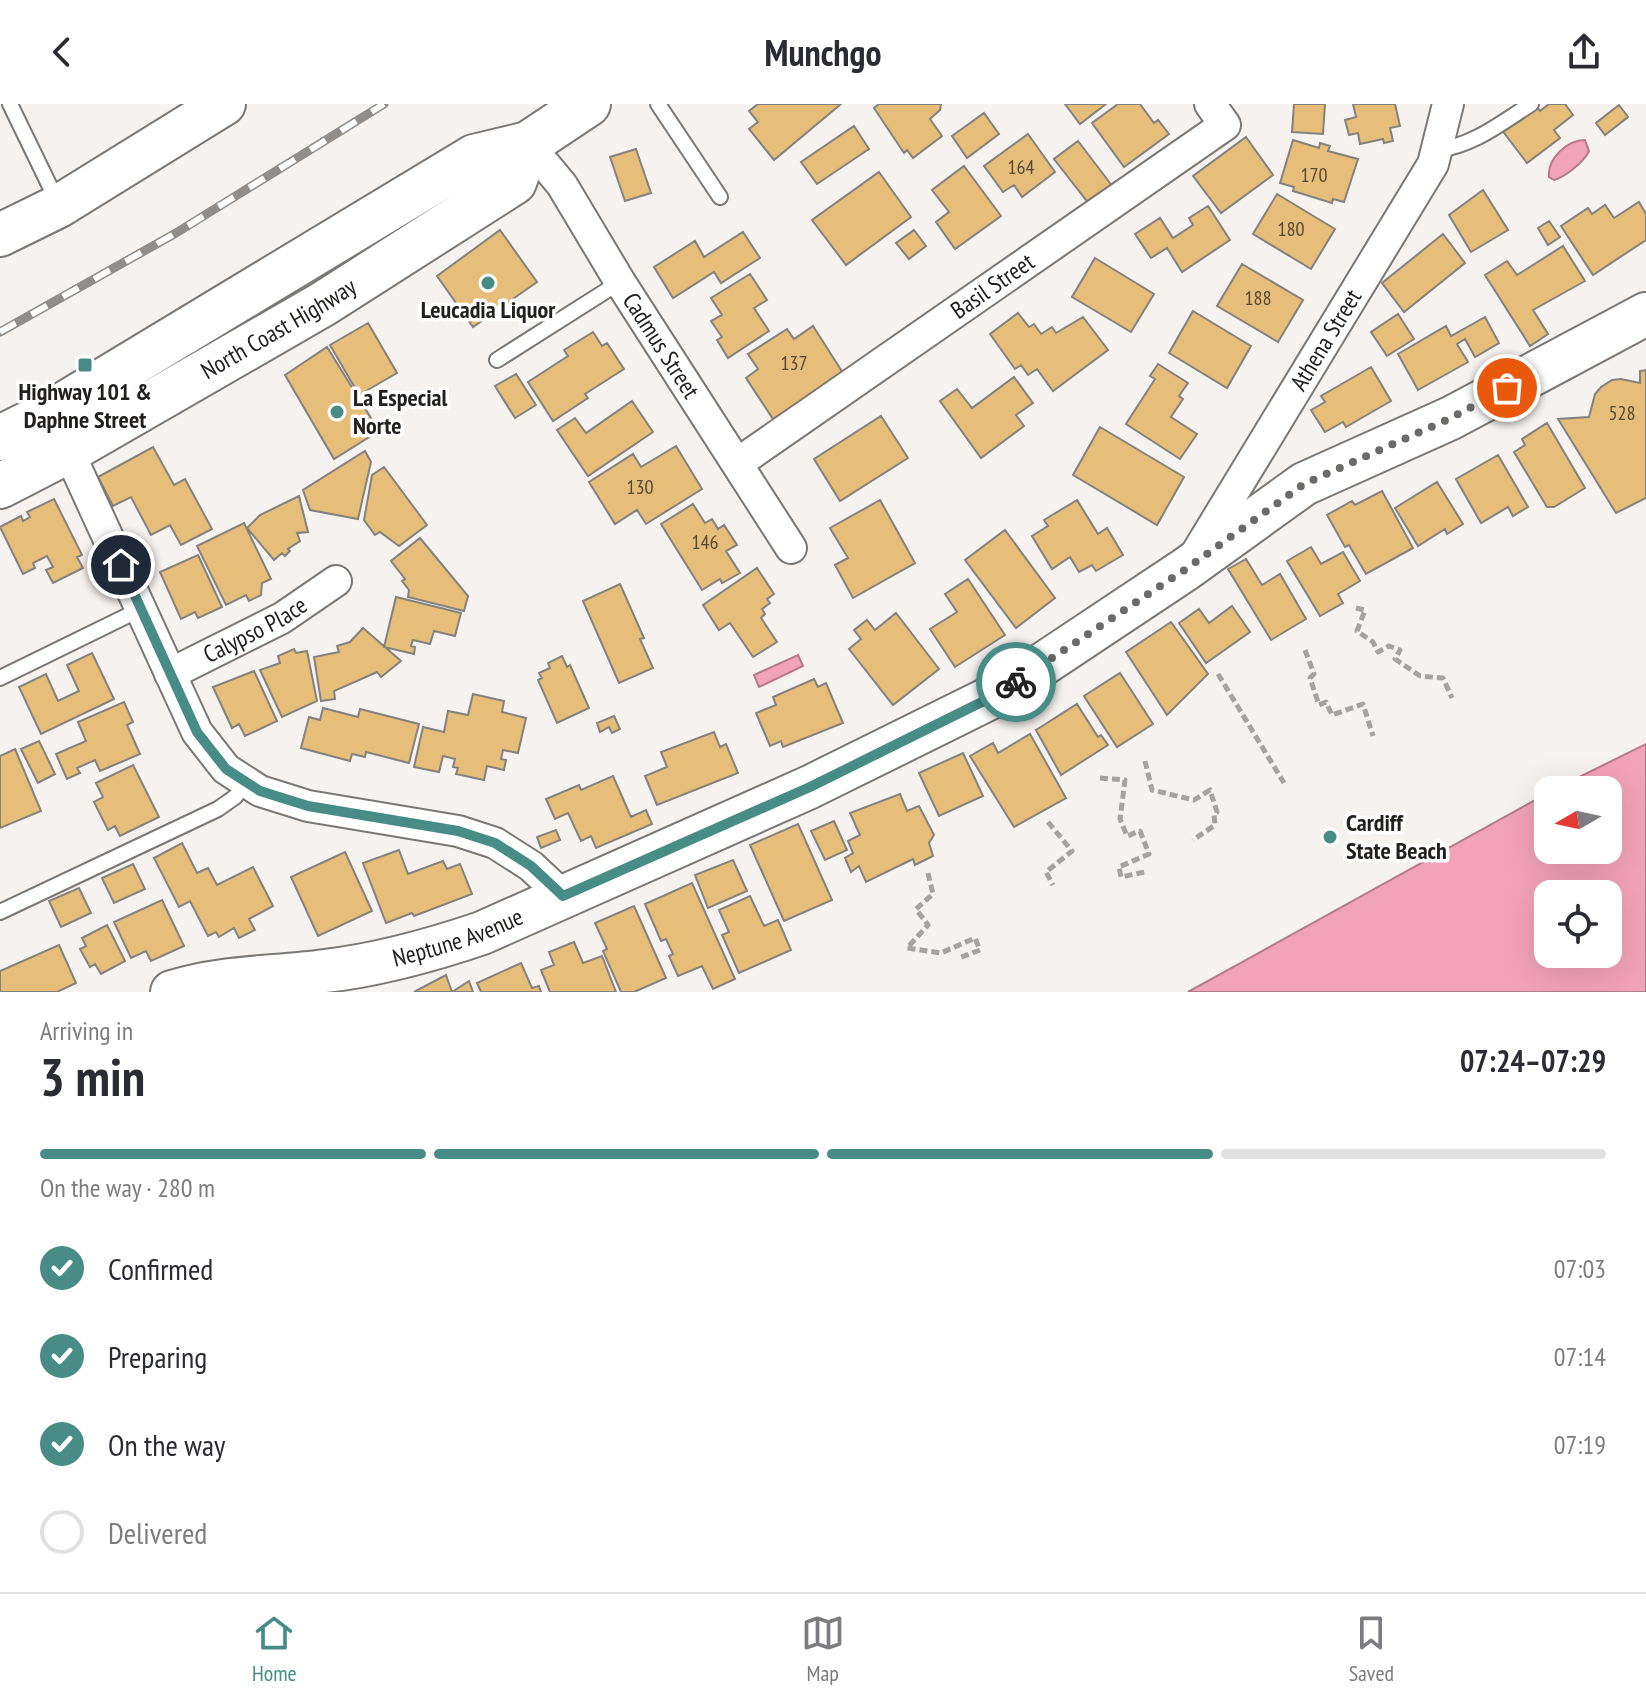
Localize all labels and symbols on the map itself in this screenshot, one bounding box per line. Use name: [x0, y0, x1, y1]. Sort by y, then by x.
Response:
house number: 164: [1008, 154, 1035, 180]
house number: 170: [1301, 162, 1328, 188]
house number: 180: [1278, 216, 1305, 242]
street label: Basil Street: [945, 246, 1040, 326]
street label: North Coast Highway: [195, 271, 362, 386]
marker: Leucadia Liquor: [479, 274, 497, 292]
street label: Athena Street: [1283, 283, 1368, 396]
house number: 188: [1245, 285, 1272, 311]
street label: Cadmus Street: [616, 287, 707, 404]
place label: Leucadia Liquor: [421, 294, 556, 325]
house number: 137: [781, 350, 808, 376]
pin: [1473, 354, 1541, 422]
marker: Highway 101 & Daphne Street: [76, 356, 94, 374]
place label: Highway 101 & Daphne Street: [18, 376, 152, 435]
place label: La Especial Norte: [353, 382, 447, 441]
house number: 528: [1609, 400, 1636, 426]
marker: La Especial Norte: [328, 403, 346, 421]
house number: 130: [627, 474, 654, 500]
house number: 146: [692, 529, 719, 555]
pin: [87, 531, 155, 599]
street label: Calypso Place: [198, 589, 313, 670]
courier: [976, 642, 1056, 722]
north arrow: [1534, 776, 1622, 864]
place label: Cardiff State Beach: [1346, 807, 1447, 866]
marker: Cardiff State Beach: [1321, 828, 1339, 846]
street label: Neptune Avenue: [389, 901, 528, 974]

